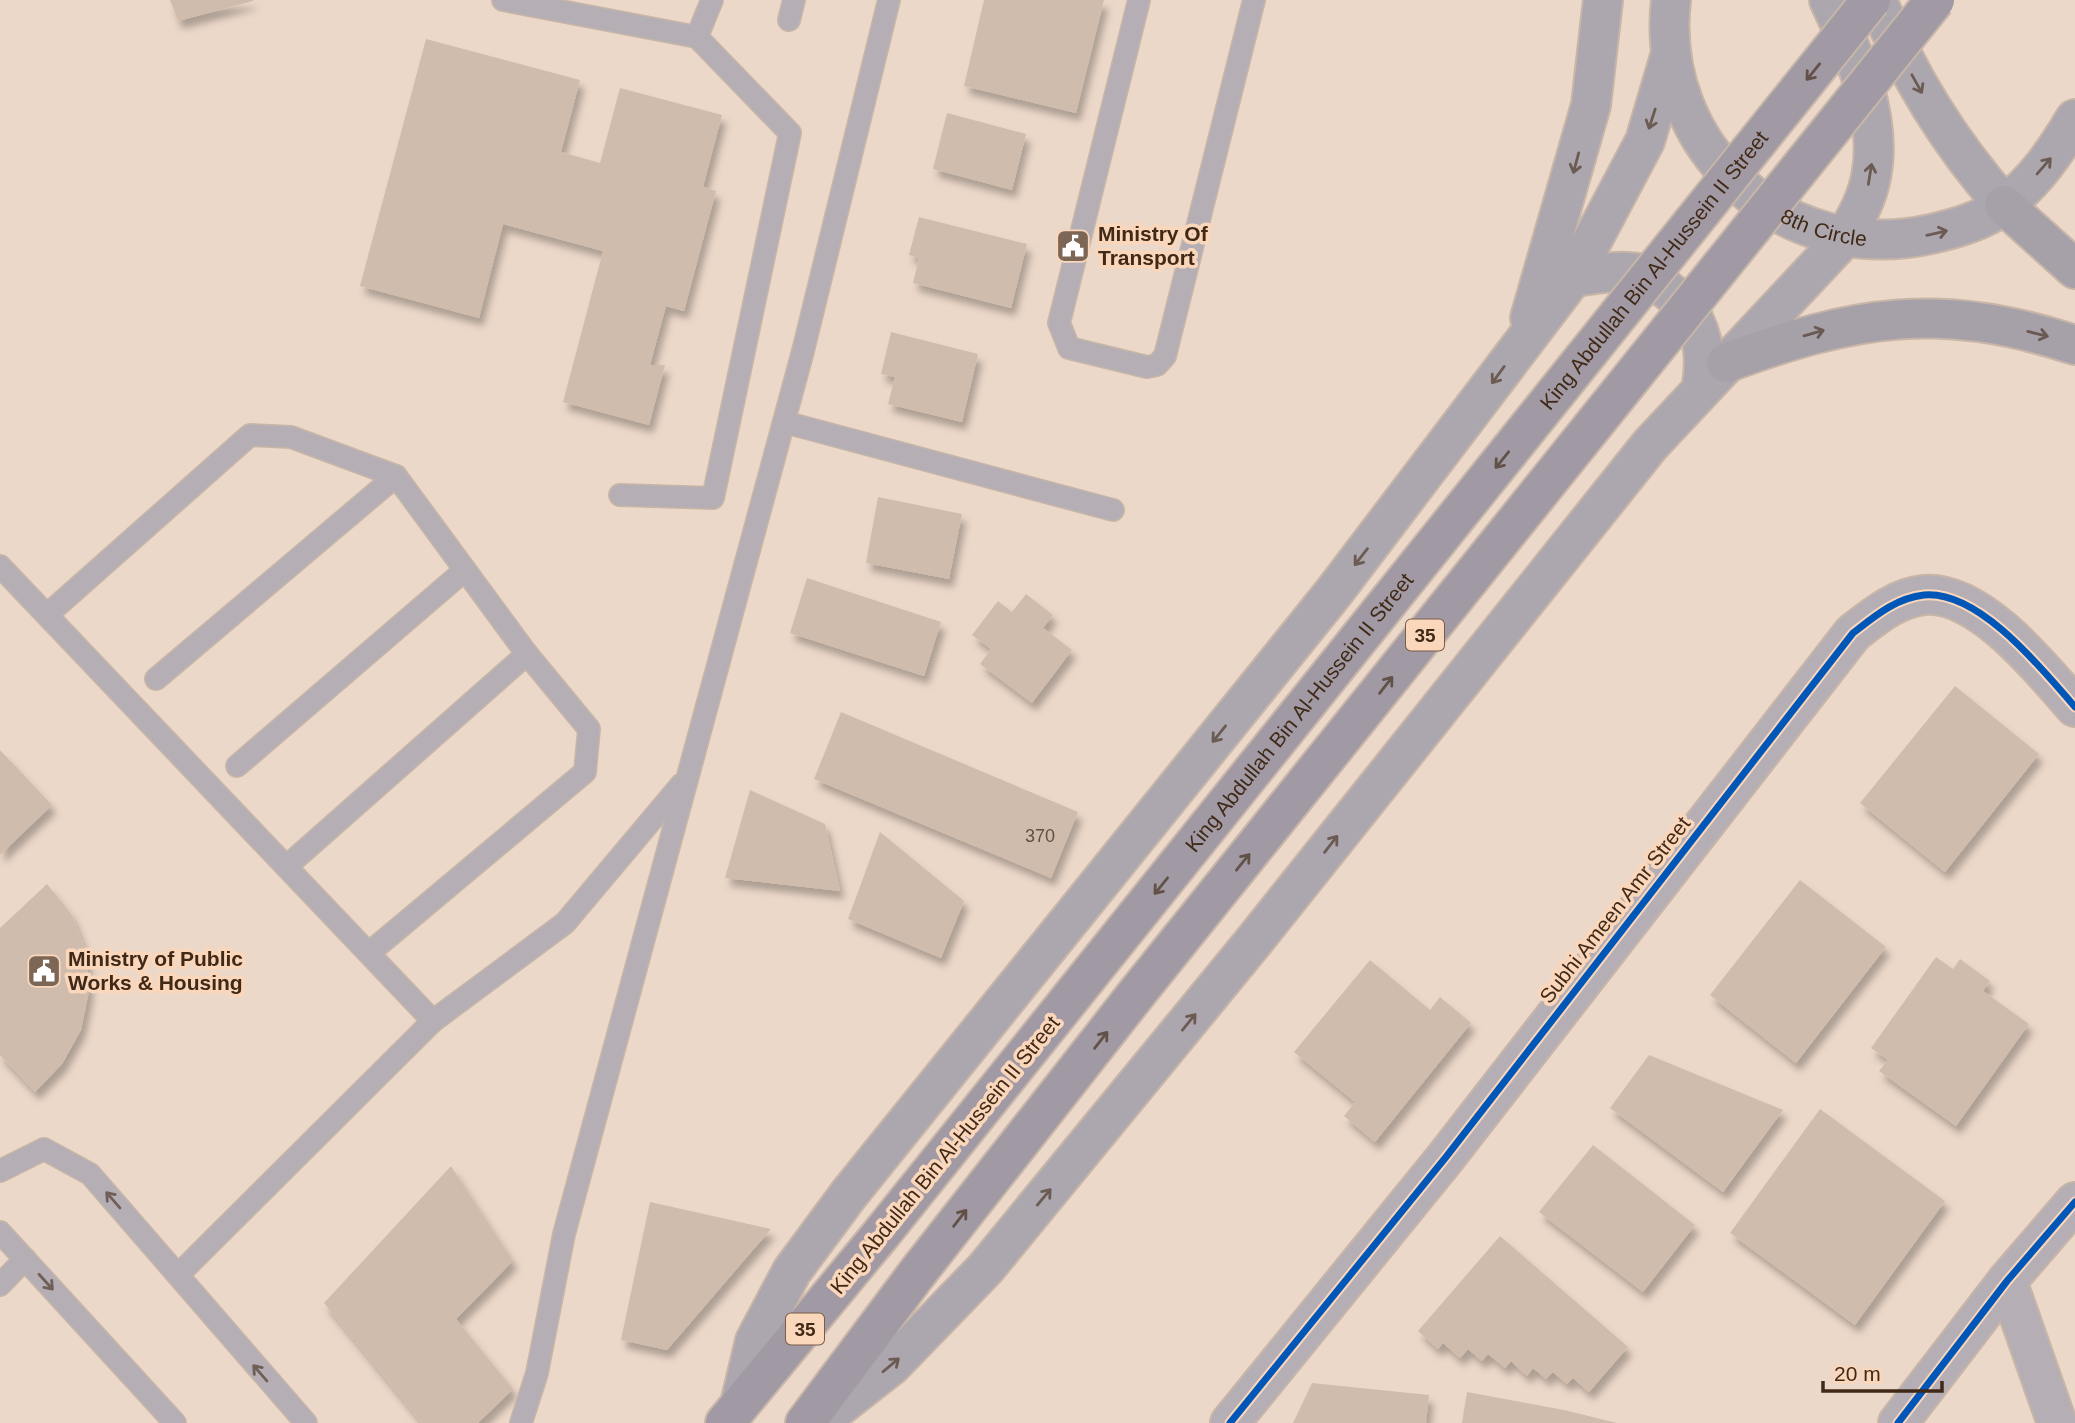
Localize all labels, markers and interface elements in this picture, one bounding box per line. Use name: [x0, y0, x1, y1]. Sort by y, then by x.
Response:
one-way arrow: [1805, 63, 1820, 81]
one-way arrow: [1910, 73, 1924, 93]
one-way arrow: [1645, 107, 1657, 129]
street label: King Abdullah Bin Al-Hussein II Street: [1535, 126, 1772, 414]
one-way arrow: [1569, 152, 1582, 174]
one-way arrow: [2036, 157, 2052, 175]
one-way arrow: [1864, 163, 1877, 186]
street label: 8th Circle: [1777, 204, 1868, 250]
place label: Ministry Of Transport: [1098, 222, 1209, 269]
one-way arrow: [1925, 226, 1948, 239]
public building icon: Ministry Of Transport: [1054, 227, 1092, 265]
one-way arrow: [1803, 325, 1825, 338]
one-way arrow: [2027, 328, 2049, 341]
one-way arrow: [1491, 365, 1505, 384]
one-way arrow: [1494, 450, 1510, 468]
one-way arrow: [1353, 547, 1368, 566]
street label: King Abdullah Bin Al-Hussein II Street: [1180, 568, 1418, 856]
road number: 35: [1406, 620, 1444, 650]
one-way arrow: [1378, 676, 1393, 694]
one-way arrow: [1211, 725, 1226, 743]
street label: Subhi Ameen Amr Street: [1535, 812, 1695, 1007]
house number: 370: [1025, 826, 1055, 846]
one-way arrow: [1324, 836, 1339, 854]
one-way arrow: [1235, 854, 1251, 872]
one-way arrow: [1153, 877, 1168, 895]
place label: Ministry of Public Works & Housing: [68, 947, 243, 994]
public building icon: Ministry of Public Works & Housing: [25, 952, 63, 990]
street label: King Abdullah Bin Al-Hussein II Street: [825, 1011, 1064, 1298]
one-way arrow: [1181, 1013, 1196, 1031]
one-way arrow: [1093, 1031, 1108, 1049]
one-way arrow: [1036, 1189, 1052, 1207]
one-way arrow: [105, 1191, 121, 1209]
one-way arrow: [953, 1210, 968, 1228]
one-way arrow: [38, 1273, 54, 1291]
road number: 35: [786, 1314, 824, 1344]
scale bar: [1823, 1350, 1942, 1394]
one-way arrow: [881, 1357, 899, 1373]
text: 20 m: [1834, 1362, 1881, 1385]
one-way arrow: [252, 1364, 268, 1382]

